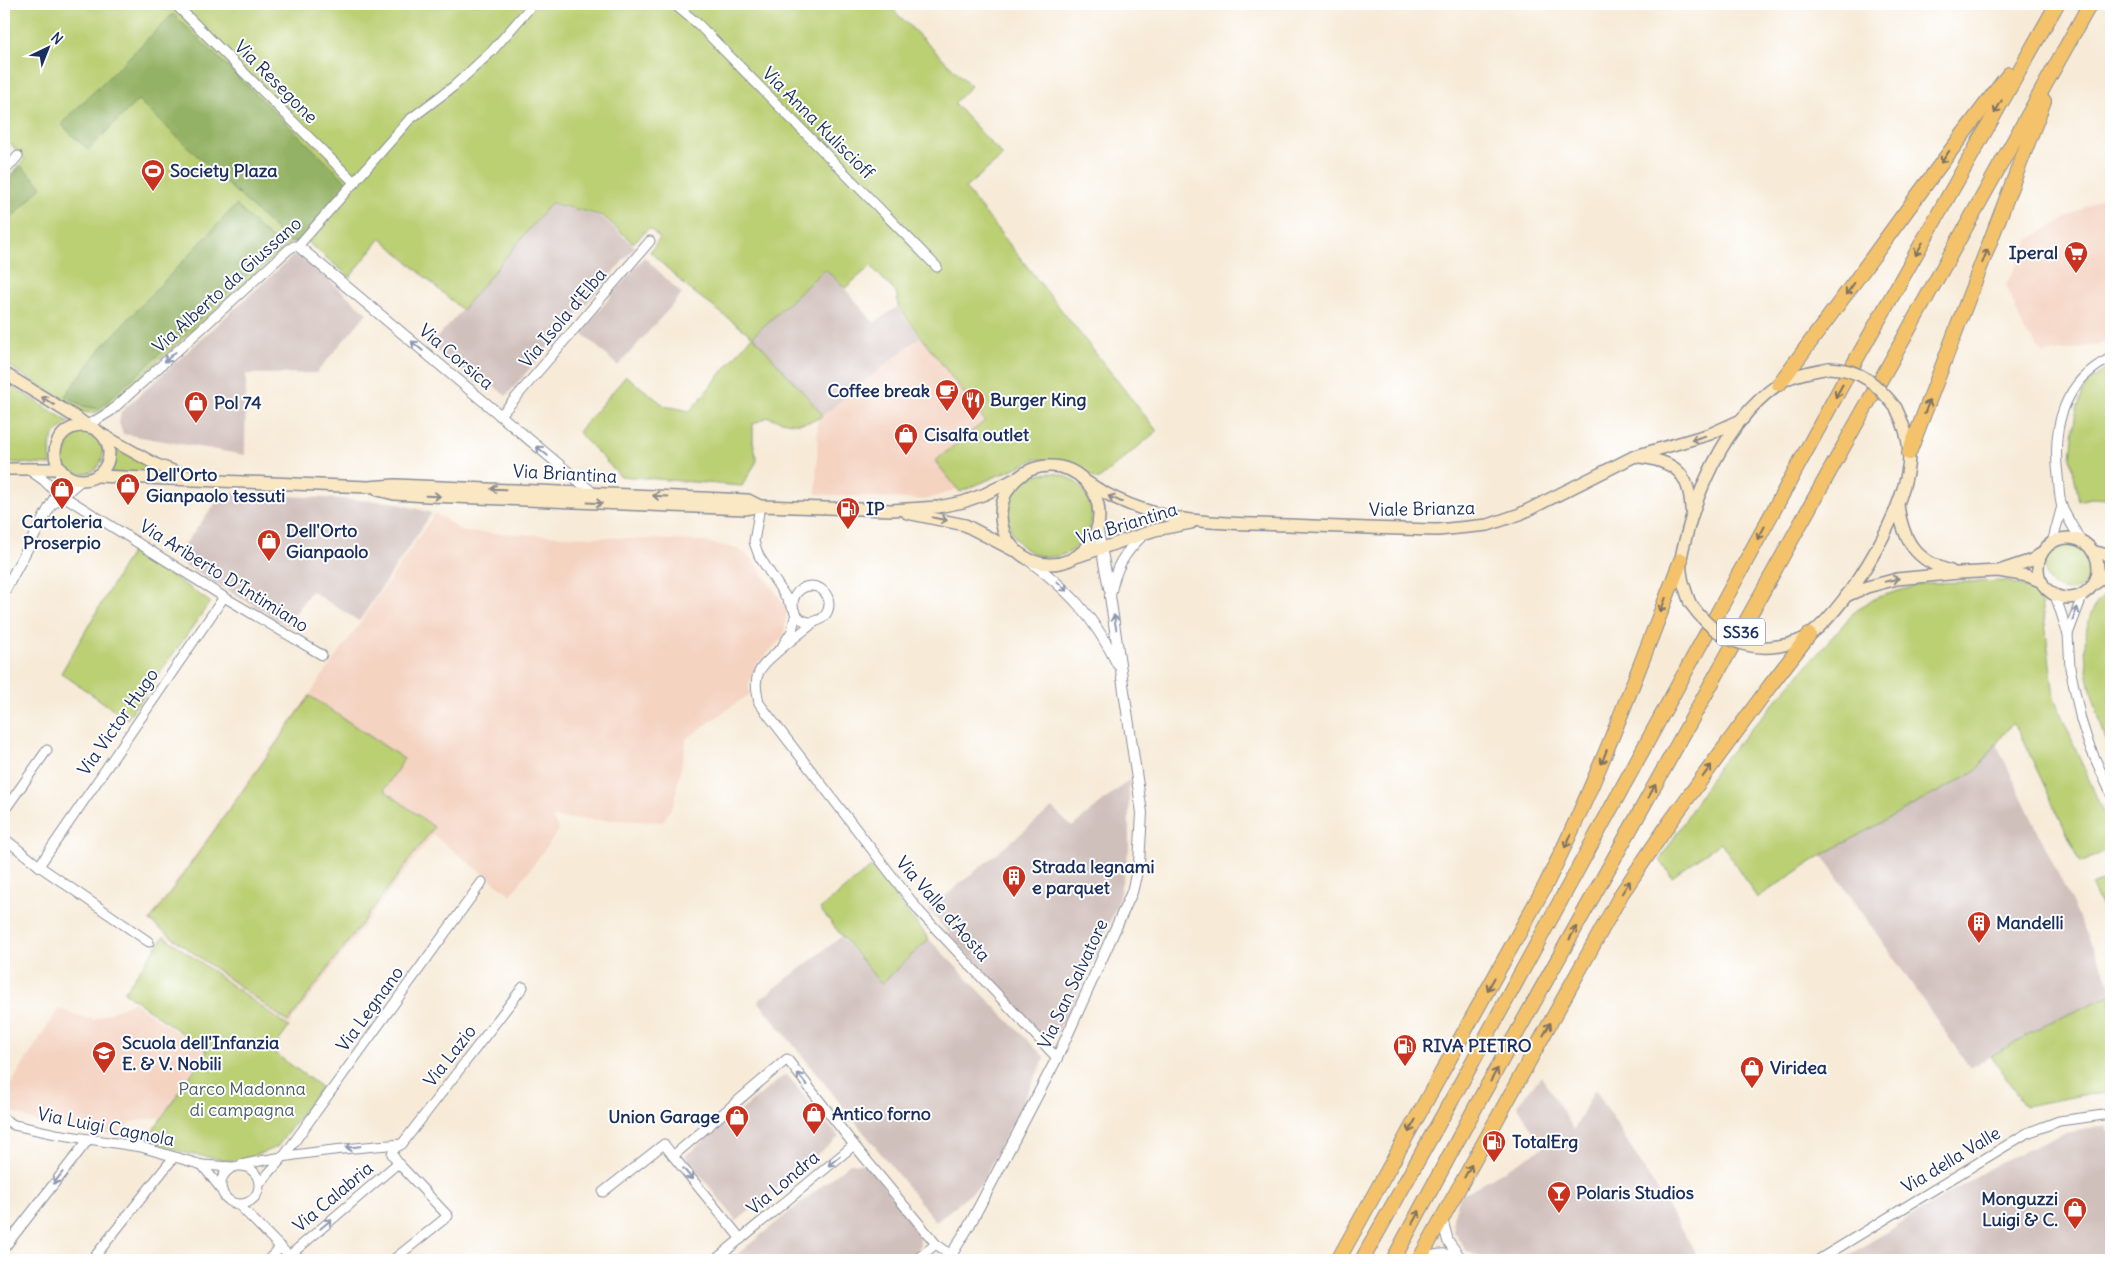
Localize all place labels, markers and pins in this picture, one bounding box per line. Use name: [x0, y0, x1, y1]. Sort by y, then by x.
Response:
sports icon: Society Plaza: [140, 158, 166, 192]
place label: Society Plaza: [170, 159, 277, 182]
supermarket icon: Iperal: [2063, 240, 2089, 274]
place label: Iperal: [2009, 241, 2058, 264]
cafe icon: Coffee break: [934, 378, 960, 412]
place label: Coffee break: [827, 379, 930, 402]
restaurant icon: Burger King: [960, 387, 986, 421]
place label: Burger King: [990, 388, 1086, 411]
shop icon: Pol 74: [183, 390, 209, 424]
place label: Pol 74: [214, 391, 262, 414]
shop icon: Cisalfa outlet: [893, 422, 919, 456]
place label: Cisalfa outlet: [924, 423, 1030, 446]
place label: Dell'Orto Gianpaolo tessuti: [146, 463, 285, 507]
shop icon: Dell'Orto Gianpaolo tessuti: [115, 472, 141, 506]
shop icon: Cartoleria Proserpio: [49, 476, 75, 510]
fuel station icon: IP: [835, 496, 861, 530]
place label: IP: [866, 497, 885, 520]
place label: Cartoleria Proserpio: [22, 510, 102, 554]
place label: Dell'Orto Gianpaolo: [286, 519, 368, 563]
shop icon: Dell'Orto Gianpaolo: [256, 528, 282, 562]
place label: Strada legnami e parquet: [1032, 855, 1155, 899]
building icon: Strada legnami e parquet: [1001, 864, 1027, 898]
building icon: Mandelli: [1966, 910, 1992, 944]
place label: Mandelli: [1996, 911, 2063, 934]
place label: Scuola dell'Infanzia E. & V. Nobili: [122, 1031, 279, 1075]
fuel station icon: RIVA PIETRO: [1392, 1033, 1418, 1067]
place label: RIVA PIETRO: [1422, 1034, 1532, 1057]
school or university icon: Scuola dell'Infanzia E. & V. Nobili: [91, 1040, 117, 1074]
shop icon: Viridea: [1739, 1055, 1765, 1089]
place label: Viridea: [1770, 1056, 1827, 1079]
shop icon: Antico forno: [801, 1101, 827, 1135]
place label: Antico forno: [832, 1102, 931, 1125]
shop icon: Union Garage: [724, 1104, 750, 1138]
place label: Union Garage: [608, 1105, 720, 1128]
fuel station icon: TotalErg: [1481, 1129, 1507, 1163]
place label: TotalErg: [1512, 1130, 1578, 1153]
bar icon: Polaris Studios: [1546, 1180, 1572, 1214]
place label: Polaris Studios: [1576, 1181, 1694, 1204]
place label: Monguzzi Luigi & C.: [1981, 1187, 2058, 1231]
shop icon: Monguzzi Luigi & C.: [2062, 1196, 2088, 1230]

